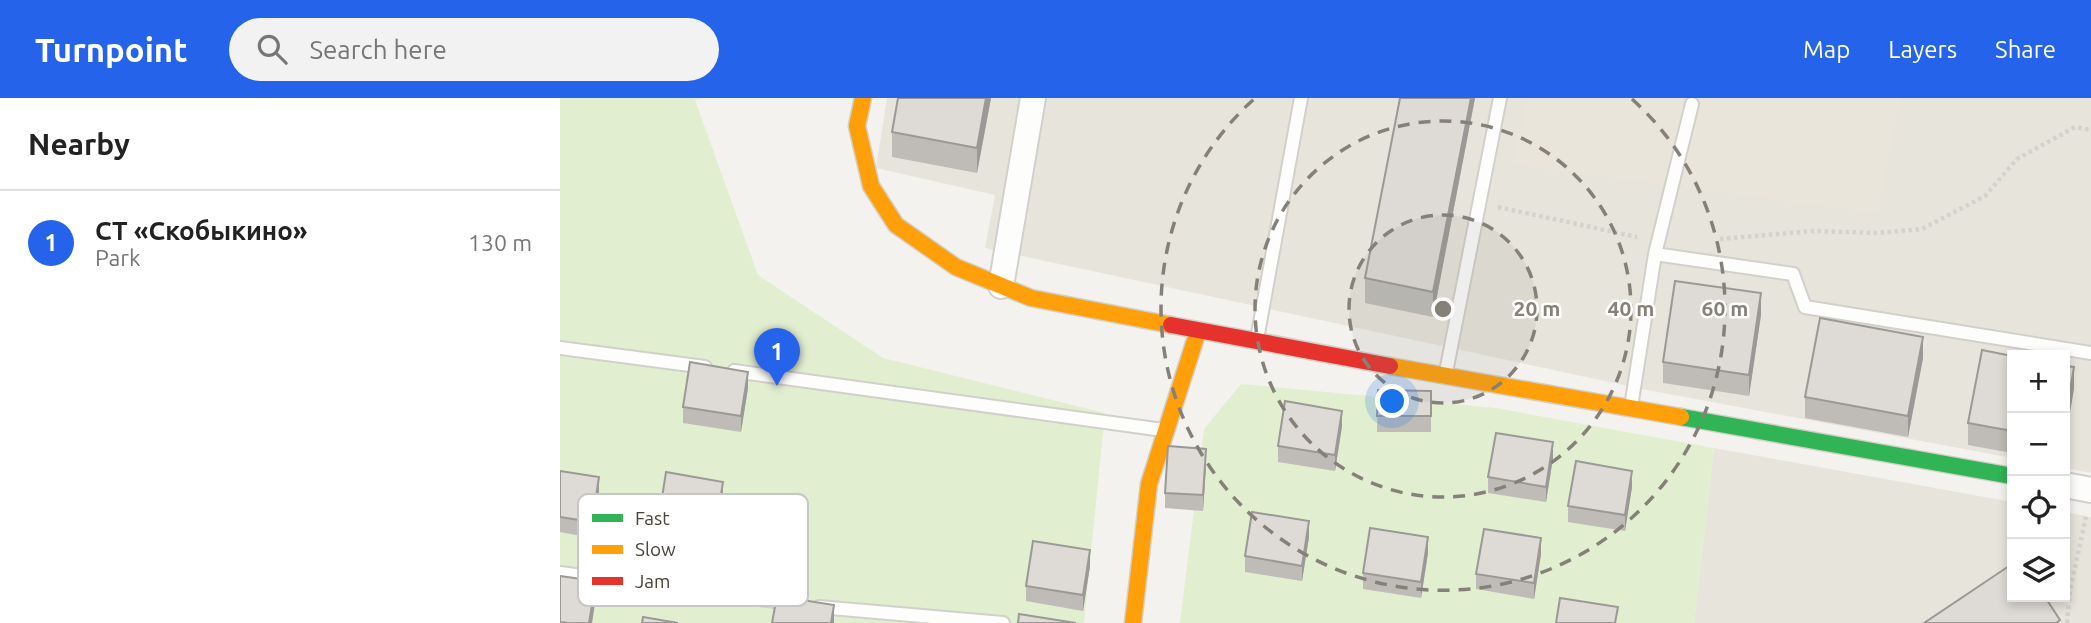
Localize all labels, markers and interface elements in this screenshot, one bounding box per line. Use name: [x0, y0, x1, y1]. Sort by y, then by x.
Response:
search box: [229, 18, 719, 81]
icon: search: [253, 30, 291, 68]
text: Turnpoint: [35, 31, 187, 68]
text: Search here: [309, 35, 447, 64]
text: Map: [1803, 36, 1850, 63]
text: Layers: [1888, 36, 1957, 63]
text: Share: [1995, 36, 2056, 63]
text: Nearby: [28, 127, 130, 161]
text: СТ «Скобыкино»: [95, 216, 308, 245]
text: 1: [45, 230, 57, 255]
text: 130 m: [468, 230, 532, 255]
text: Park: [95, 245, 141, 270]
text: 20 m: [1514, 296, 1560, 320]
text: 40 m: [1608, 296, 1654, 320]
text: 60 m: [1702, 296, 1748, 320]
centre of rings: [1431, 297, 1455, 321]
pin: 1: [754, 328, 800, 386]
map controls: [2007, 350, 2070, 602]
button: +: [2007, 350, 2070, 413]
your location: [1375, 384, 1409, 418]
button: −: [2007, 413, 2070, 476]
button: locate: [2007, 476, 2070, 539]
legend: [578, 494, 808, 606]
text: Fast: [635, 507, 670, 529]
text: Slow: [635, 538, 676, 560]
button: layers: [2007, 539, 2070, 602]
text: Jam: [635, 570, 671, 592]

